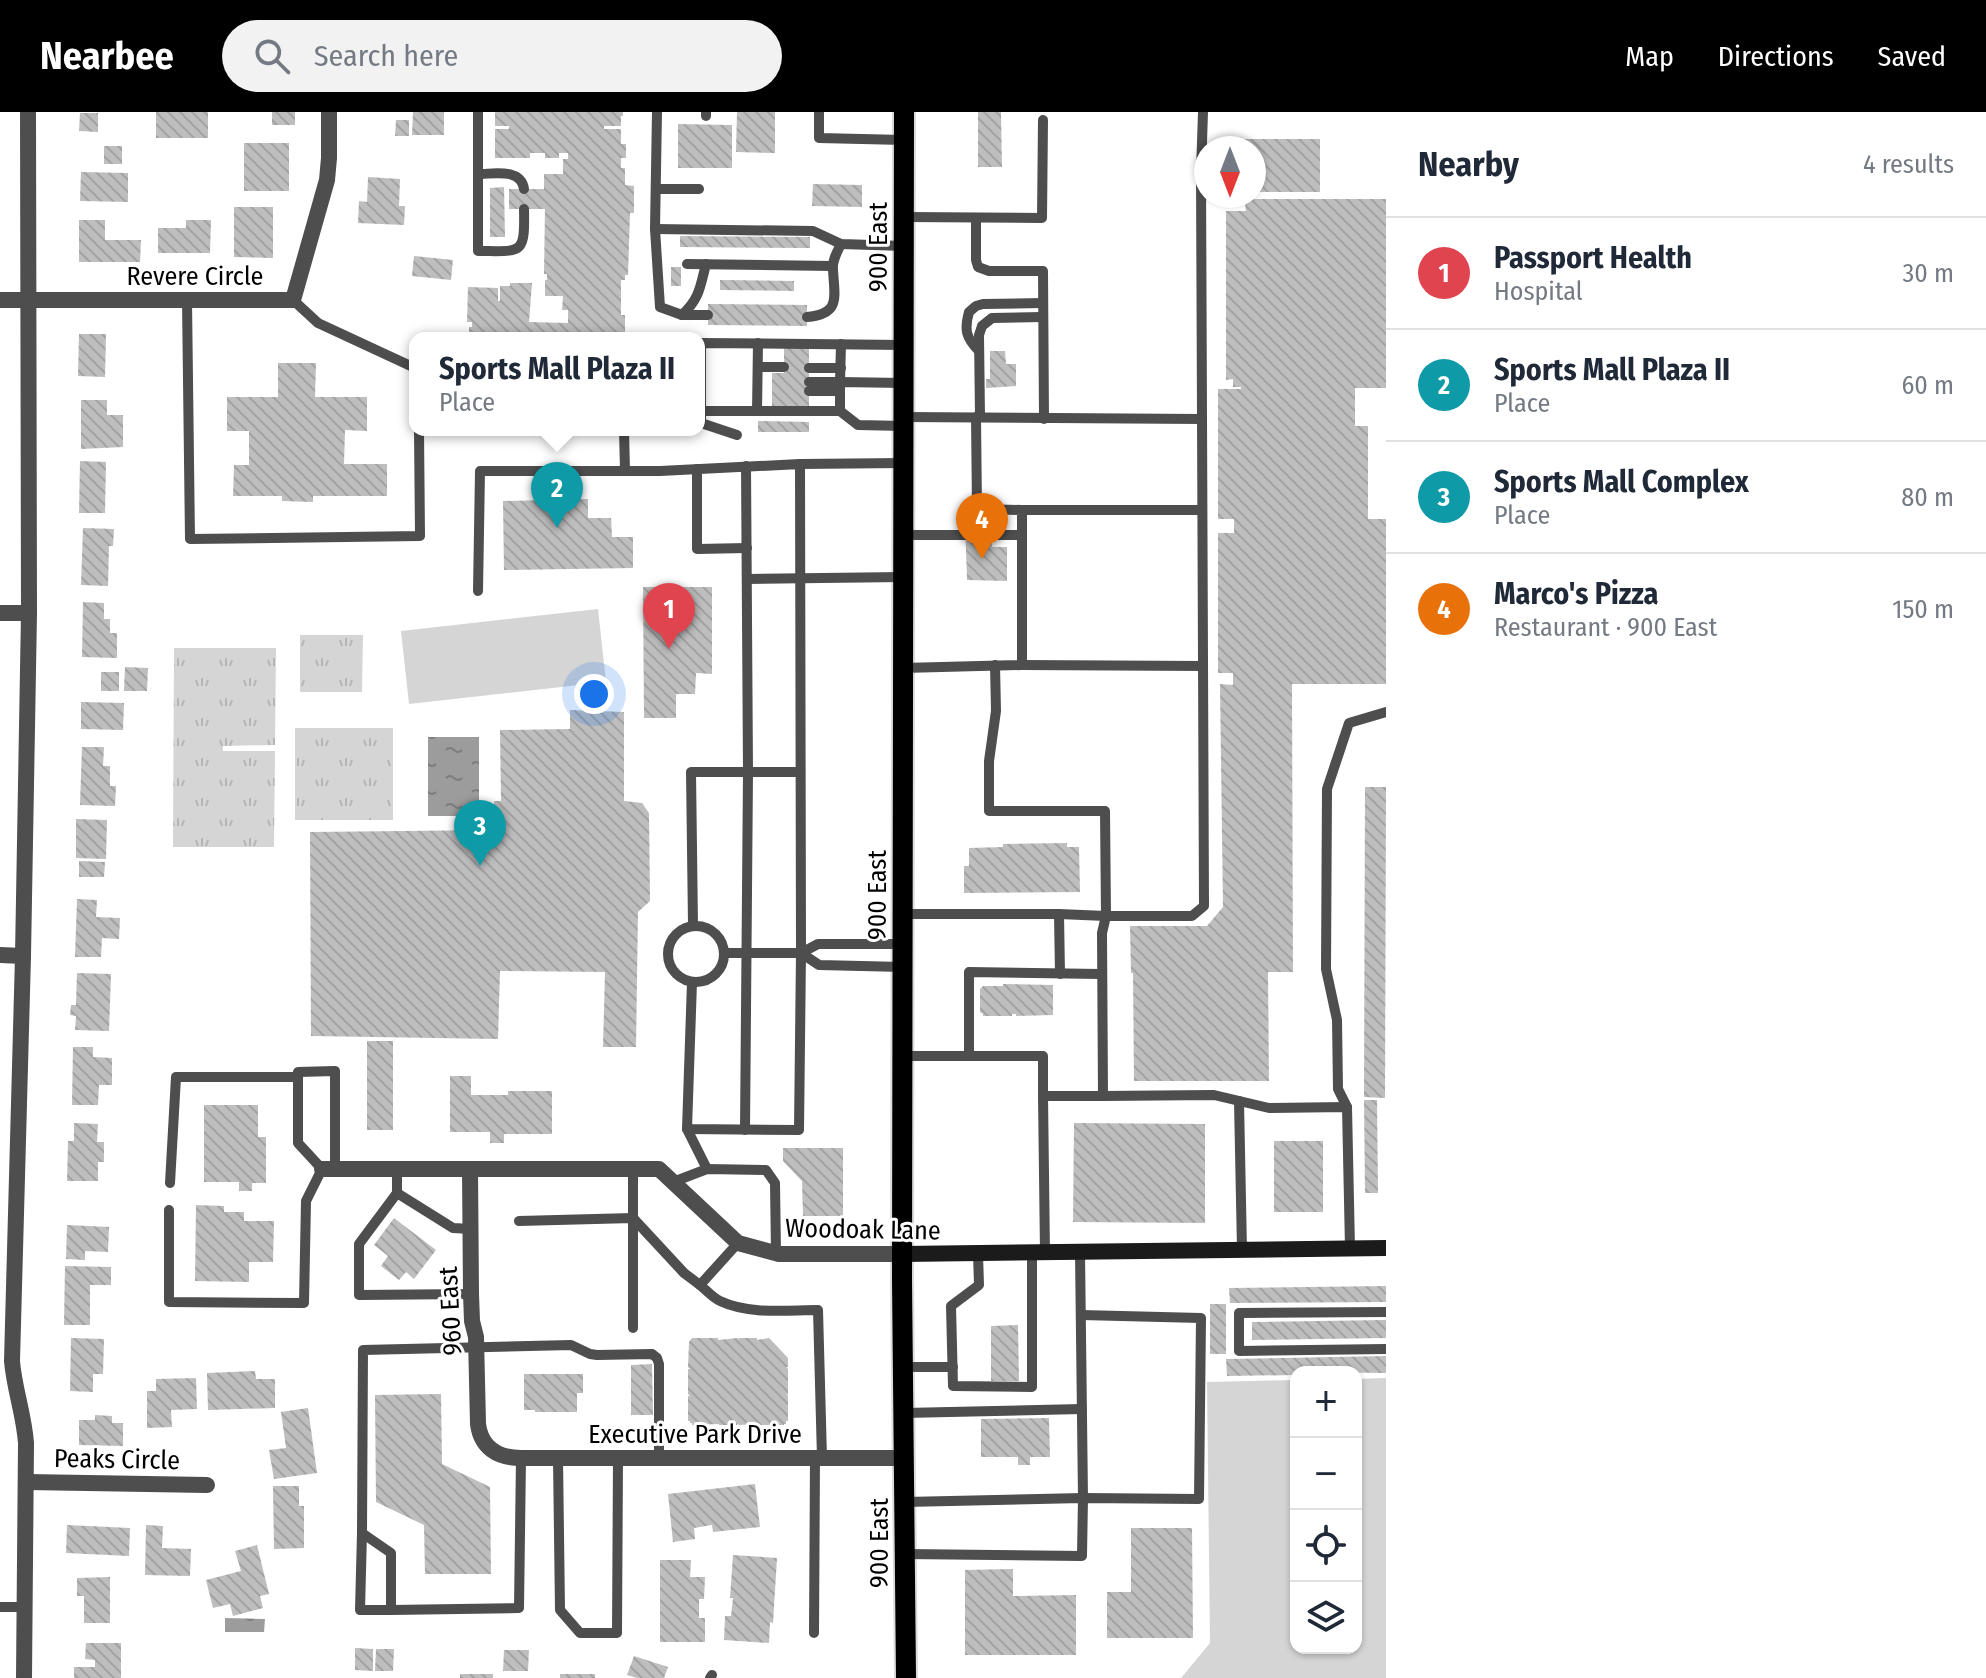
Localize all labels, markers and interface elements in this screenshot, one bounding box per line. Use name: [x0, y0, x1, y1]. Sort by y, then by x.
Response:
search box: [222, 20, 782, 92]
text: Nearbee: [40, 33, 174, 79]
icon: search: [250, 34, 294, 78]
text: Search here: [314, 38, 458, 74]
text: Map: [1625, 40, 1674, 73]
text: Directions: [1718, 40, 1834, 73]
text: Saved: [1878, 40, 1946, 73]
north arrow: [1194, 136, 1266, 208]
text: Nearby: [1418, 144, 1519, 185]
text: 4 results: [1863, 149, 1954, 180]
street label: 900 East: [863, 202, 894, 292]
text: Passport Health: [1494, 240, 1692, 276]
text: 1: [1439, 258, 1450, 289]
text: 30 m: [1903, 258, 1954, 289]
street label: Revere Circle: [127, 261, 263, 292]
text: Hospital: [1494, 276, 1583, 307]
popup: [409, 332, 705, 436]
text: Sports Mall Plaza II: [439, 351, 675, 387]
text: Sports Mall Plaza II: [1494, 352, 1730, 388]
text: 2: [1438, 370, 1450, 401]
text: 60 m: [1901, 370, 1954, 401]
text: Place: [439, 387, 495, 418]
text: Place: [1494, 388, 1550, 419]
pin: 2: [531, 462, 583, 528]
text: Sports Mall Complex: [1494, 464, 1749, 500]
text: 3: [1438, 482, 1450, 513]
text: 80 m: [1901, 482, 1954, 513]
pin: 4: [956, 493, 1008, 559]
text: Place: [1494, 500, 1550, 531]
text: Marco's Pizza: [1494, 576, 1658, 612]
pin: 1: [643, 583, 695, 649]
text: 4: [1437, 594, 1451, 625]
text: 150 m: [1892, 594, 1954, 625]
text: Restaurant · 900 East: [1494, 612, 1717, 643]
your location: [574, 674, 614, 714]
pin: 3: [454, 800, 506, 866]
street label: 900 East: [862, 850, 893, 940]
street label: Woodoak Lane: [785, 1213, 941, 1246]
street label: 960 East: [433, 1265, 468, 1356]
map controls: [1290, 1366, 1362, 1654]
button: +: [1290, 1366, 1362, 1438]
street label: Executive Park Drive: [588, 1419, 802, 1450]
button: −: [1290, 1438, 1362, 1510]
street label: Peaks Circle: [54, 1443, 180, 1476]
street label: 900 East: [864, 1498, 895, 1588]
button: locate: [1290, 1510, 1362, 1582]
button: layers: [1290, 1582, 1362, 1654]

